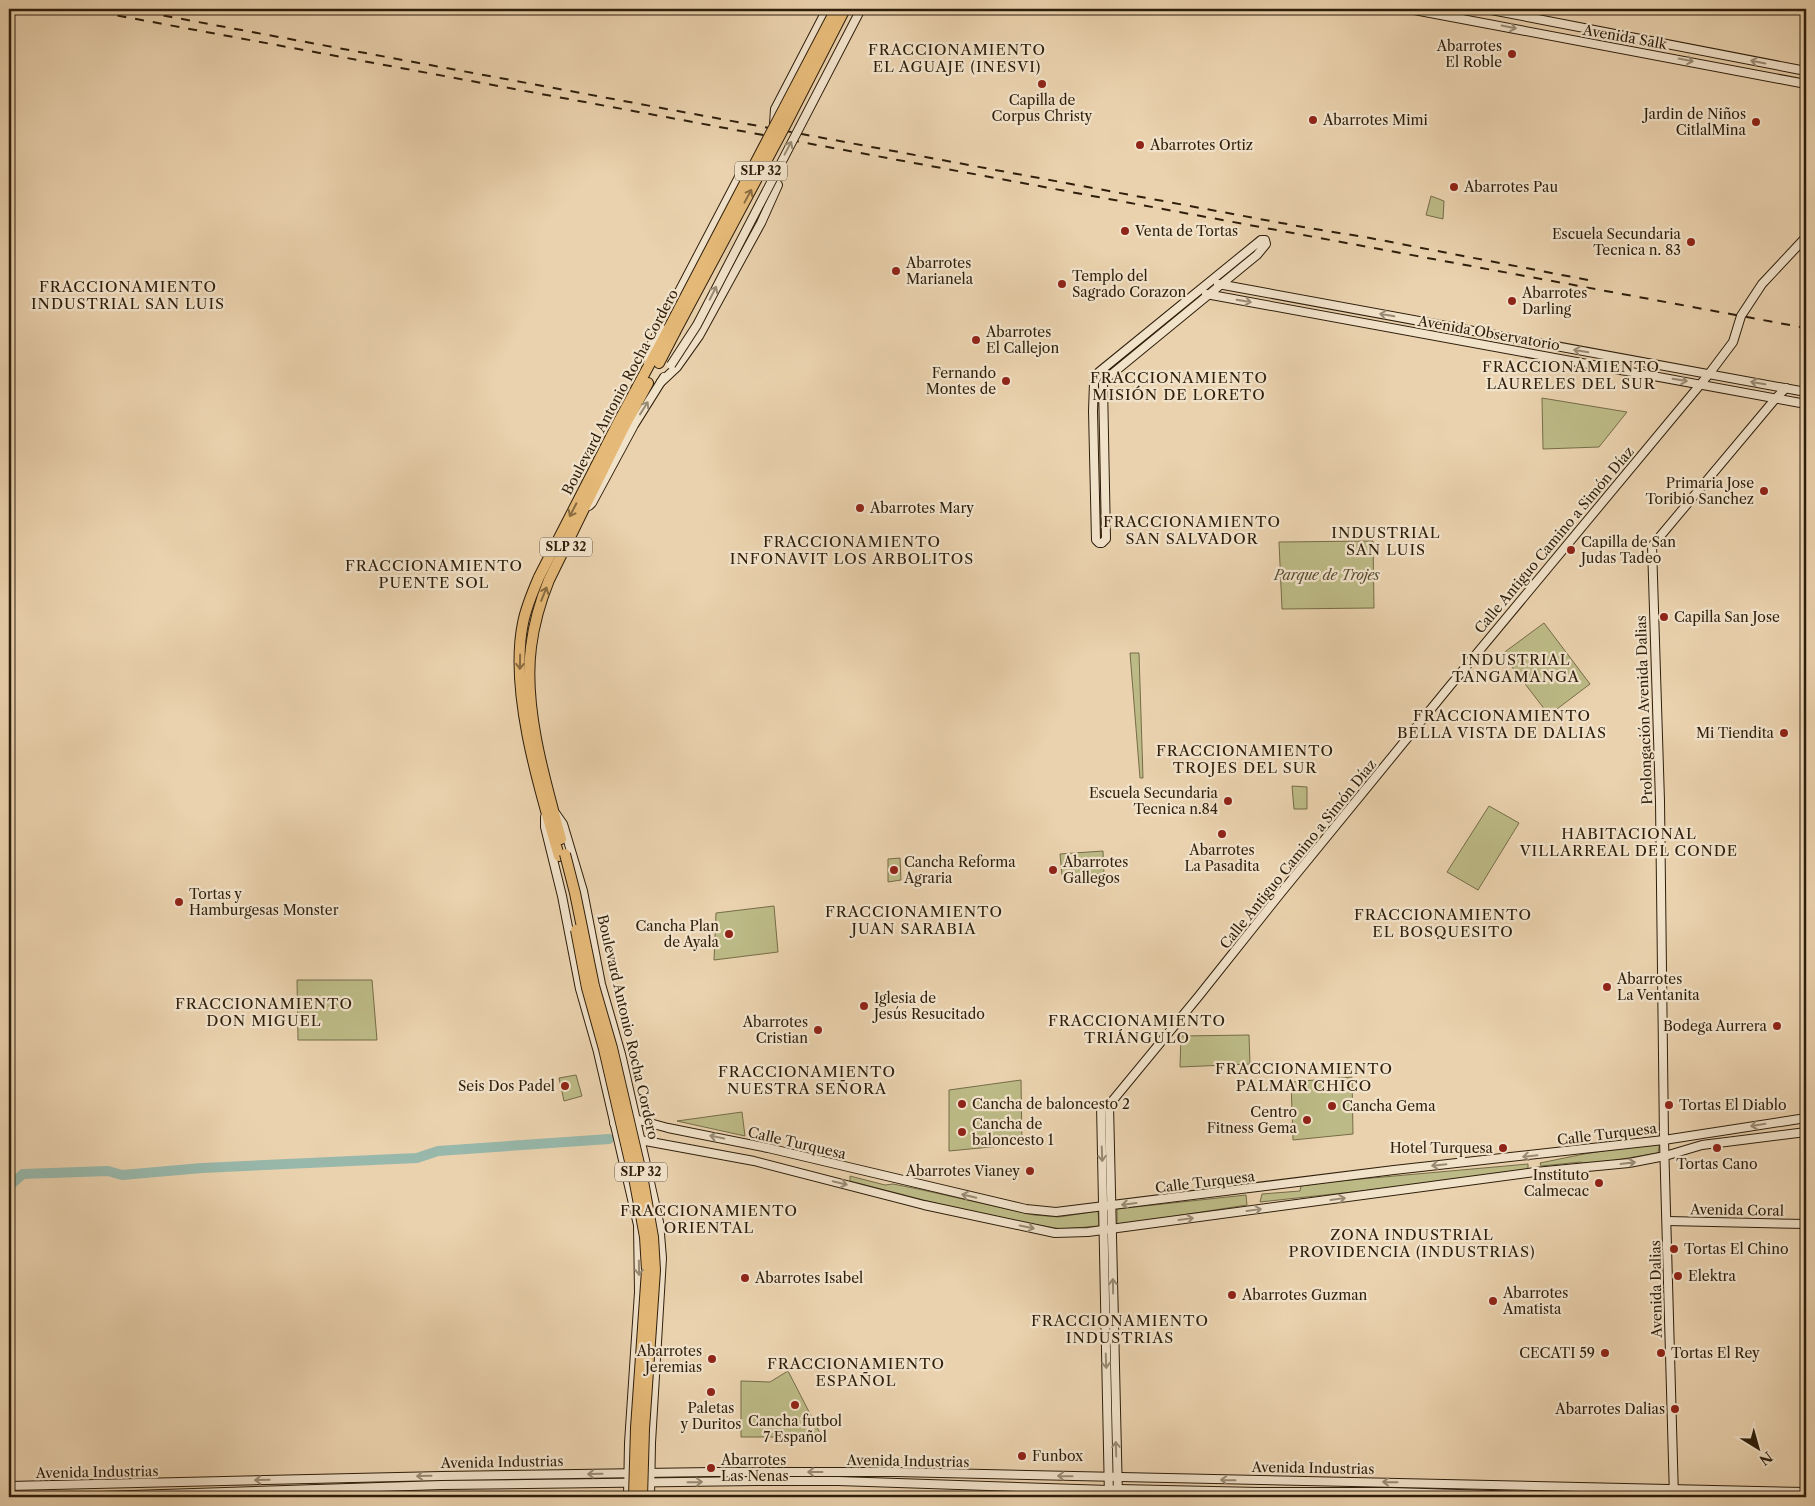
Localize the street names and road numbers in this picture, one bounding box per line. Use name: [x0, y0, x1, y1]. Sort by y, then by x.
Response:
street label: Avenida Salk: [1581, 21, 1669, 53]
road number: SLP 32: [735, 162, 787, 180]
street label: Boulevard Antonio Rocha Cordero: [558, 286, 682, 498]
street label: Avenida Observatorio: [1416, 311, 1561, 354]
street label: Calle Antiguo Camino a Simón Díaz: [1470, 443, 1638, 637]
road number: SLP 32: [540, 538, 592, 556]
street label: Prolongación Avenida Dalias: [1632, 615, 1656, 805]
street label: Calle Antiguo Camino a Simón Díaz: [1216, 756, 1380, 952]
street label: Boulevard Antonio Rocha Cordero: [593, 913, 663, 1141]
street label: Calle Turquesa: [1556, 1119, 1659, 1149]
street label: Calle Turquesa: [746, 1123, 849, 1163]
road number: SLP 32: [615, 1162, 667, 1182]
street label: Calle Turquesa: [1154, 1167, 1257, 1197]
street label: Avenida Coral: [1689, 1200, 1784, 1220]
street label: Avenida Dalias: [1646, 1240, 1666, 1339]
street label: Avenida Industrias: [845, 1451, 970, 1471]
street label: Avenida Industrias: [439, 1452, 564, 1472]
street label: Avenida Industrias: [1250, 1458, 1375, 1478]
street label: Avenida Industrias: [34, 1462, 159, 1482]

